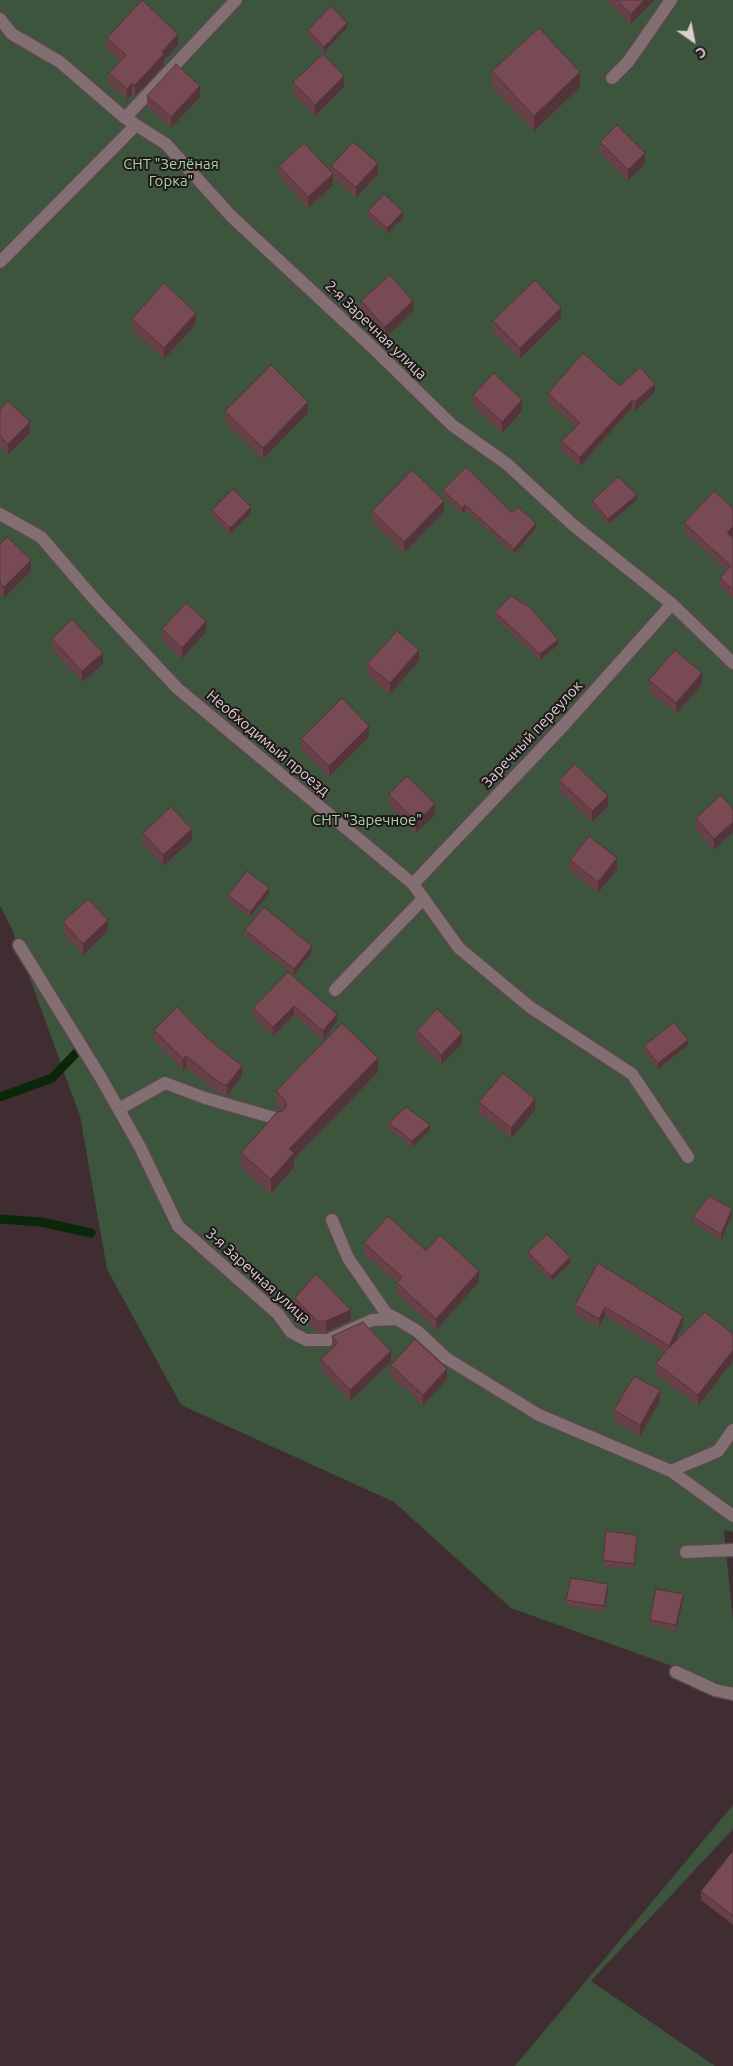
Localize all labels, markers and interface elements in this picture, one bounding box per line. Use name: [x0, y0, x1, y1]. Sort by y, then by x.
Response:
north arrow: [668, 15, 718, 65]
text: С: [693, 43, 709, 62]
park label: СНТ "Зелёная Горка": [123, 155, 219, 190]
street label: 2-я Заречная улица: [321, 277, 431, 383]
street label: Заречный переулок: [478, 677, 586, 791]
street label: Необходимый проезд: [203, 686, 333, 800]
park label: СНТ "Заречное": [312, 811, 422, 829]
street label: 3-я Заречная улица: [202, 1224, 314, 1328]

